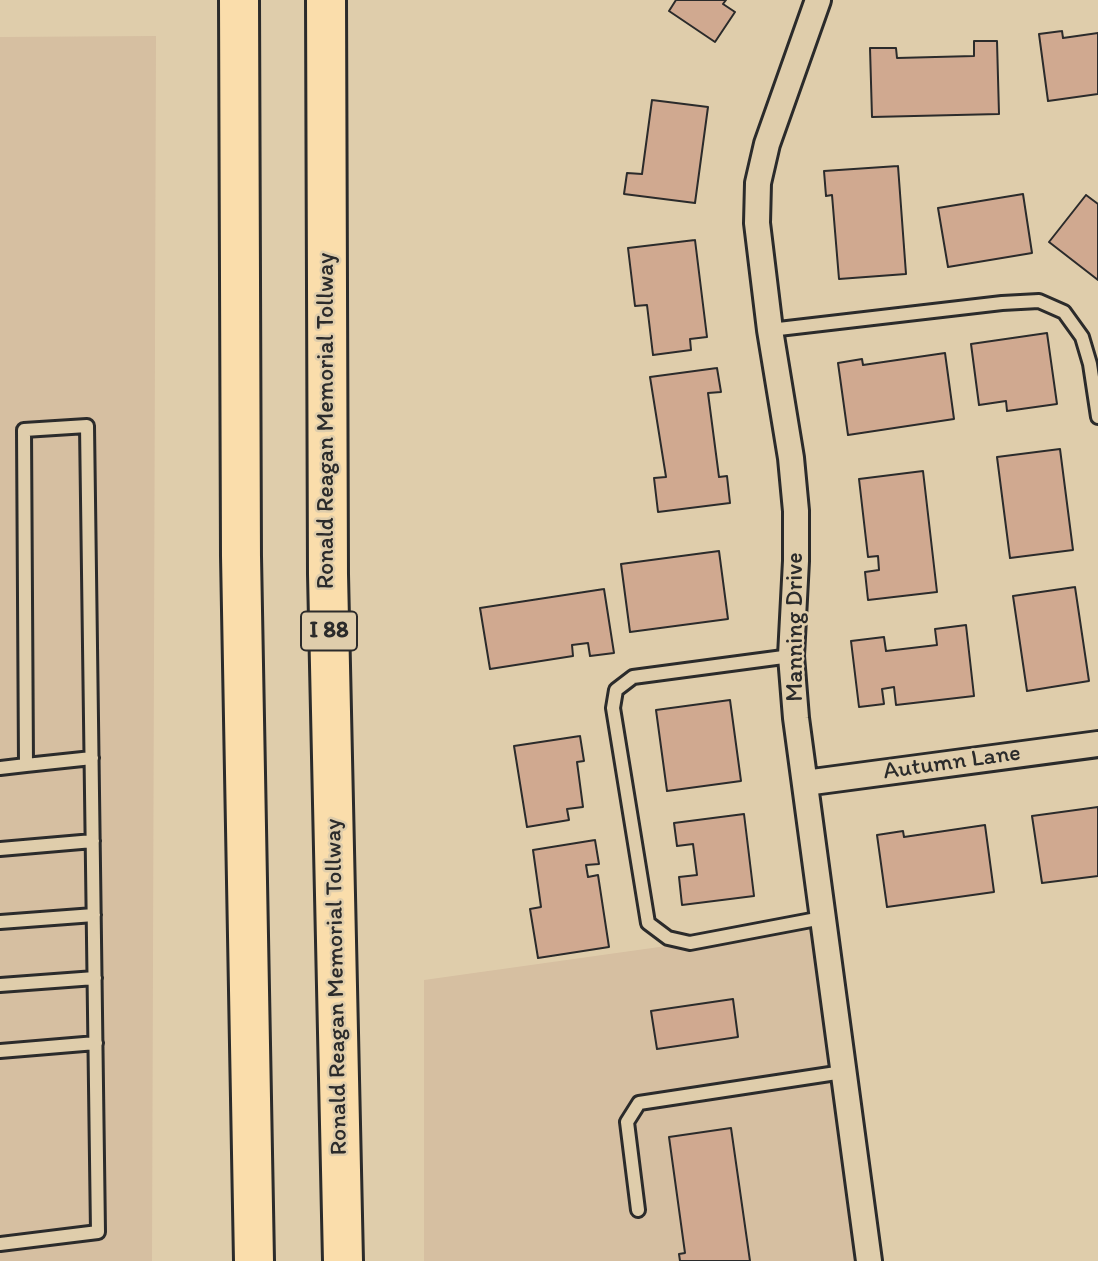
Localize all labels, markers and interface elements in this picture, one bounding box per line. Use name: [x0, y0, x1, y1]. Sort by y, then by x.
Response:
street label: Ronald Reagan Memorial Tollway: [313, 253, 341, 589]
street label: Manning Drive: [782, 552, 810, 702]
road number: I 88: [301, 611, 357, 650]
street label: Autumn Lane: [881, 739, 1023, 787]
street label: Ronald Reagan Memorial Tollway: [320, 818, 354, 1156]

